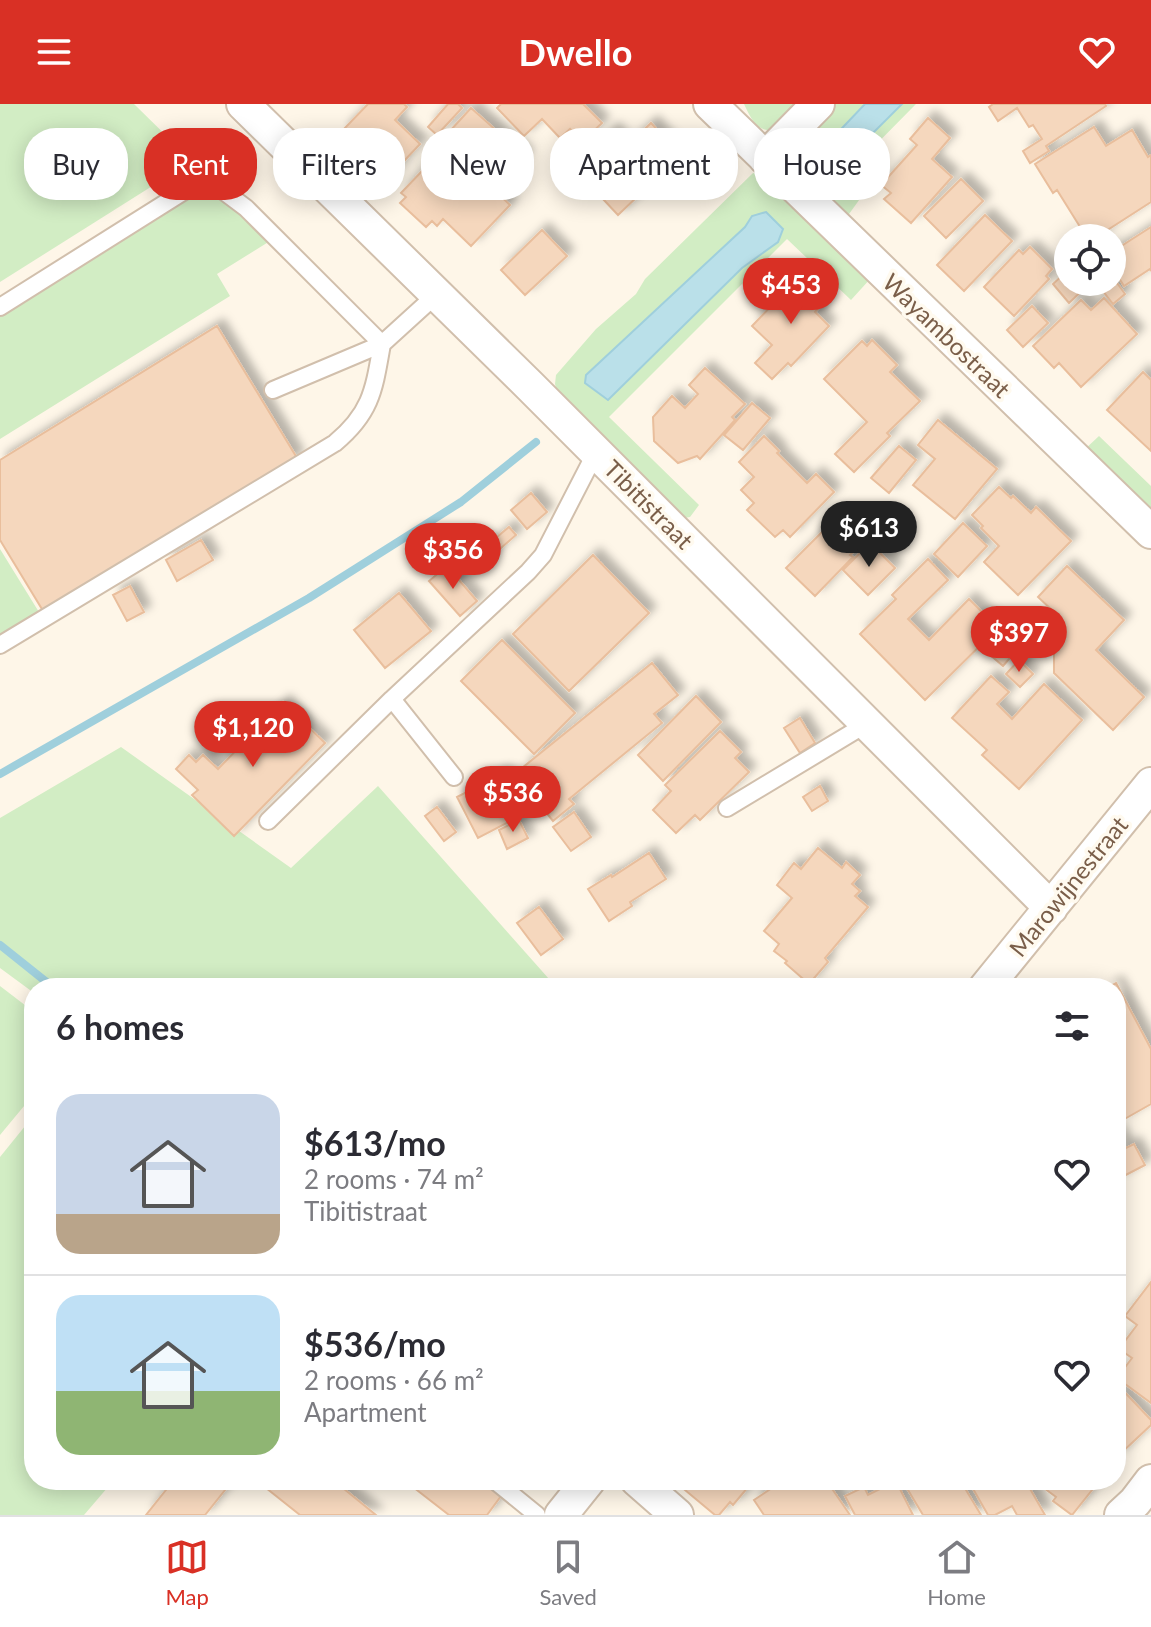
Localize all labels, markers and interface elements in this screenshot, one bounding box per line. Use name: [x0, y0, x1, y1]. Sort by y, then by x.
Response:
icon: menu: [32, 30, 76, 74]
text: Dwello: [519, 30, 632, 74]
icon: heart: [1075, 30, 1119, 74]
chip: Buy: [24, 128, 128, 200]
chip: Rent: [144, 128, 257, 200]
chip: Filters: [273, 128, 405, 200]
chip: New: [421, 128, 534, 200]
chip: Apartment: [550, 128, 738, 200]
chip: House: [754, 128, 890, 200]
map controls: [1054, 224, 1126, 296]
button: locate: [1054, 224, 1126, 296]
pin: $453: [744, 258, 838, 326]
street label: Wayambostraat: [877, 267, 1017, 403]
text: $453: [761, 268, 821, 300]
street label: Tibitistraat: [599, 454, 700, 555]
pin: $613: [822, 501, 916, 569]
text: $613: [839, 511, 899, 543]
pin: $356: [406, 523, 500, 591]
text: $356: [423, 533, 483, 565]
pin: $397: [972, 606, 1066, 674]
text: $397: [989, 616, 1049, 648]
pin: $1,120: [188, 701, 318, 769]
text: $1,120: [212, 711, 294, 743]
pin: $536: [466, 766, 560, 834]
text: $536: [483, 776, 543, 808]
street label: Marowijnestraat: [1003, 810, 1134, 962]
icon: filters: [1050, 1004, 1094, 1048]
text: 6 homes: [56, 1006, 184, 1047]
text: $613/mo: [304, 1122, 446, 1163]
icon: home: [120, 1126, 216, 1222]
icon: heart: [1050, 1152, 1094, 1196]
text: 2 rooms · 74 m²: [304, 1163, 484, 1195]
text: Tibitistraat: [304, 1195, 427, 1227]
text: $536/mo: [304, 1323, 446, 1364]
icon: home: [120, 1327, 216, 1423]
icon: heart: [1050, 1353, 1094, 1397]
text: 2 rooms · 66 m²: [304, 1364, 484, 1396]
text: Apartment: [304, 1396, 427, 1428]
tab: Map: [165, 1535, 209, 1610]
tab: Saved: [539, 1535, 597, 1610]
tab: Home: [927, 1535, 986, 1610]

